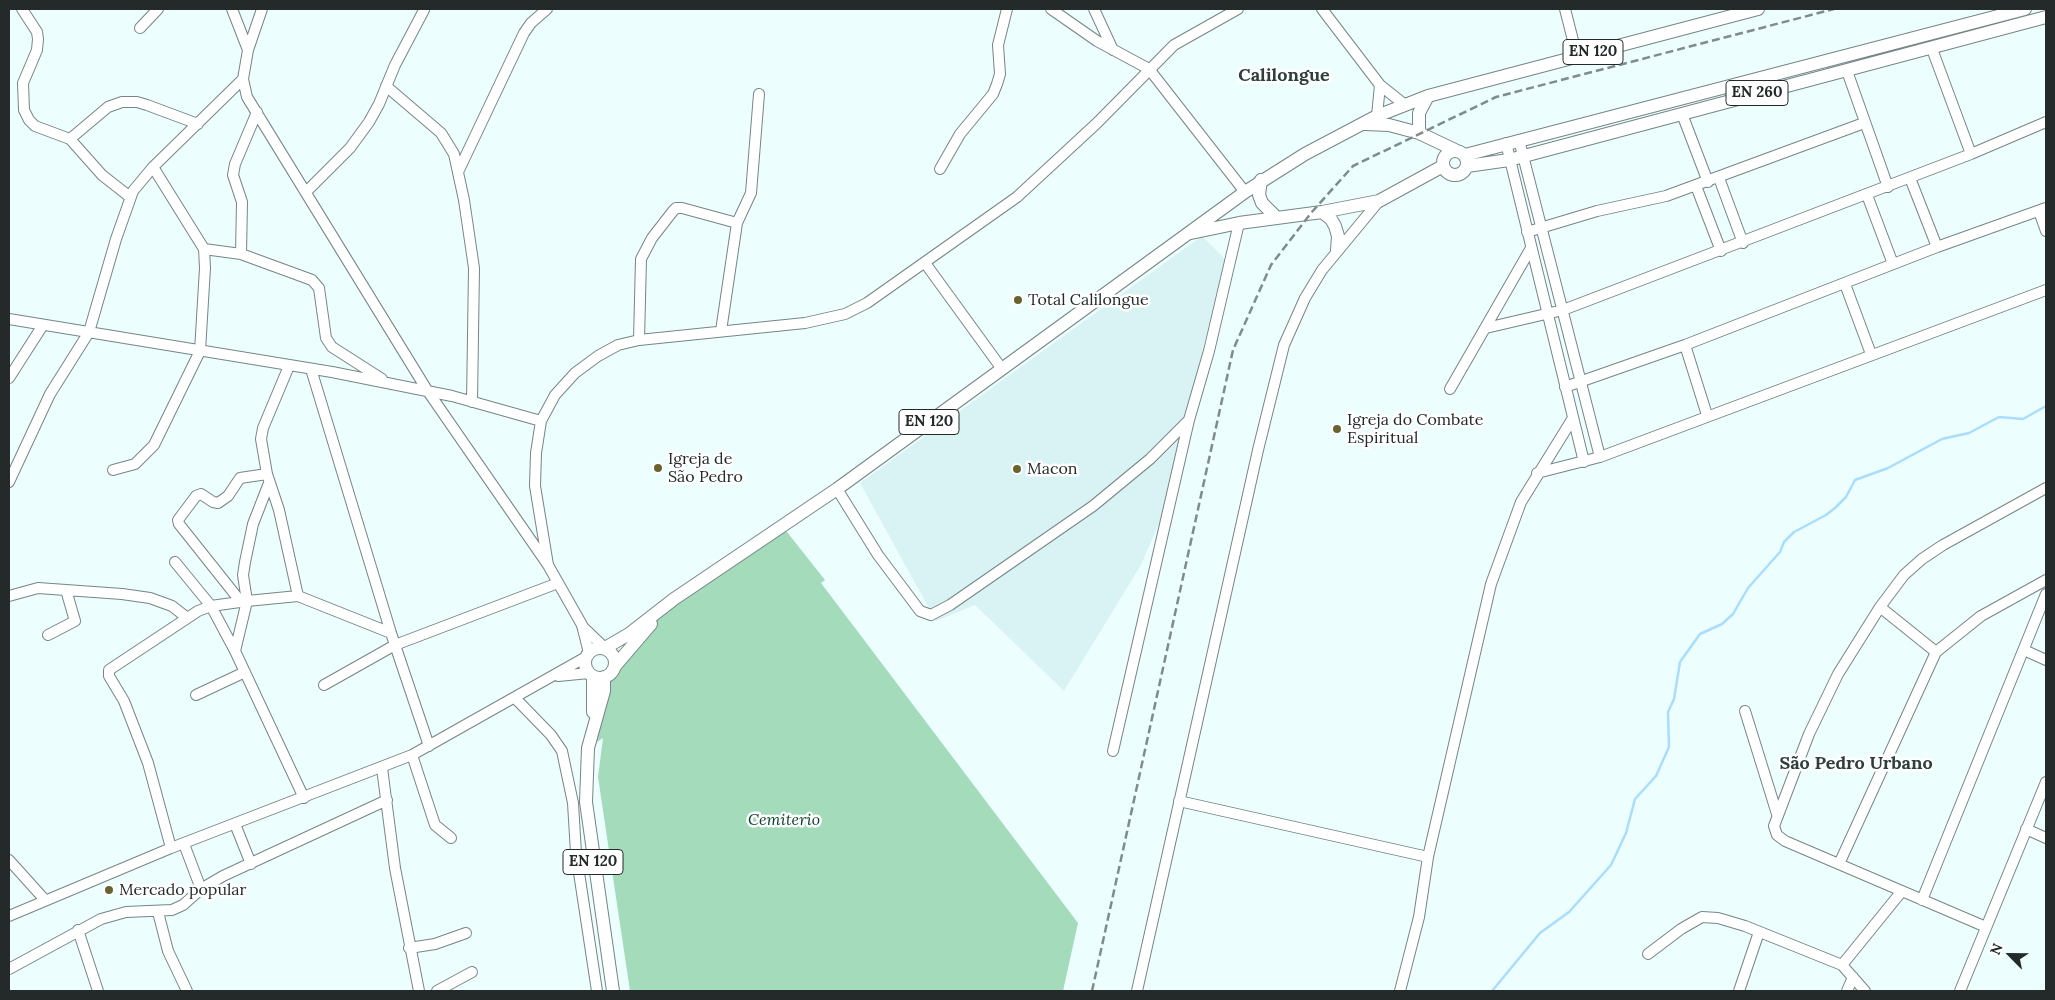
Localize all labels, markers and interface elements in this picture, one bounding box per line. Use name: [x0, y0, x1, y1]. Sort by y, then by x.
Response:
road number: EN 120: [1563, 40, 1623, 64]
district label: Calilongue: [1238, 65, 1330, 87]
road number: EN 260: [1726, 80, 1788, 106]
place label: Total Calilongue: [1028, 290, 1149, 310]
marker: Total Calilongue: [1012, 294, 1024, 306]
road number: EN 120: [899, 410, 959, 434]
place label: Igreja do Combate Espiritual: [1347, 410, 1483, 448]
marker: Igreja do Combate Espiritual: [1331, 423, 1343, 435]
place label: Igreja de São Pedro: [668, 449, 743, 487]
place label: Macon: [1027, 459, 1077, 479]
marker: Igreja de São Pedro: [652, 462, 664, 474]
marker: Macon: [1011, 463, 1023, 475]
district label: São Pedro Urbano: [1779, 753, 1933, 775]
park label: Cemiterio: [748, 810, 820, 830]
road number: EN 120: [563, 850, 623, 874]
place label: Mercado popular: [119, 880, 246, 900]
marker: Mercado popular: [103, 884, 115, 896]
north arrow: [1985, 930, 2035, 980]
text: N: [1986, 941, 2007, 958]

